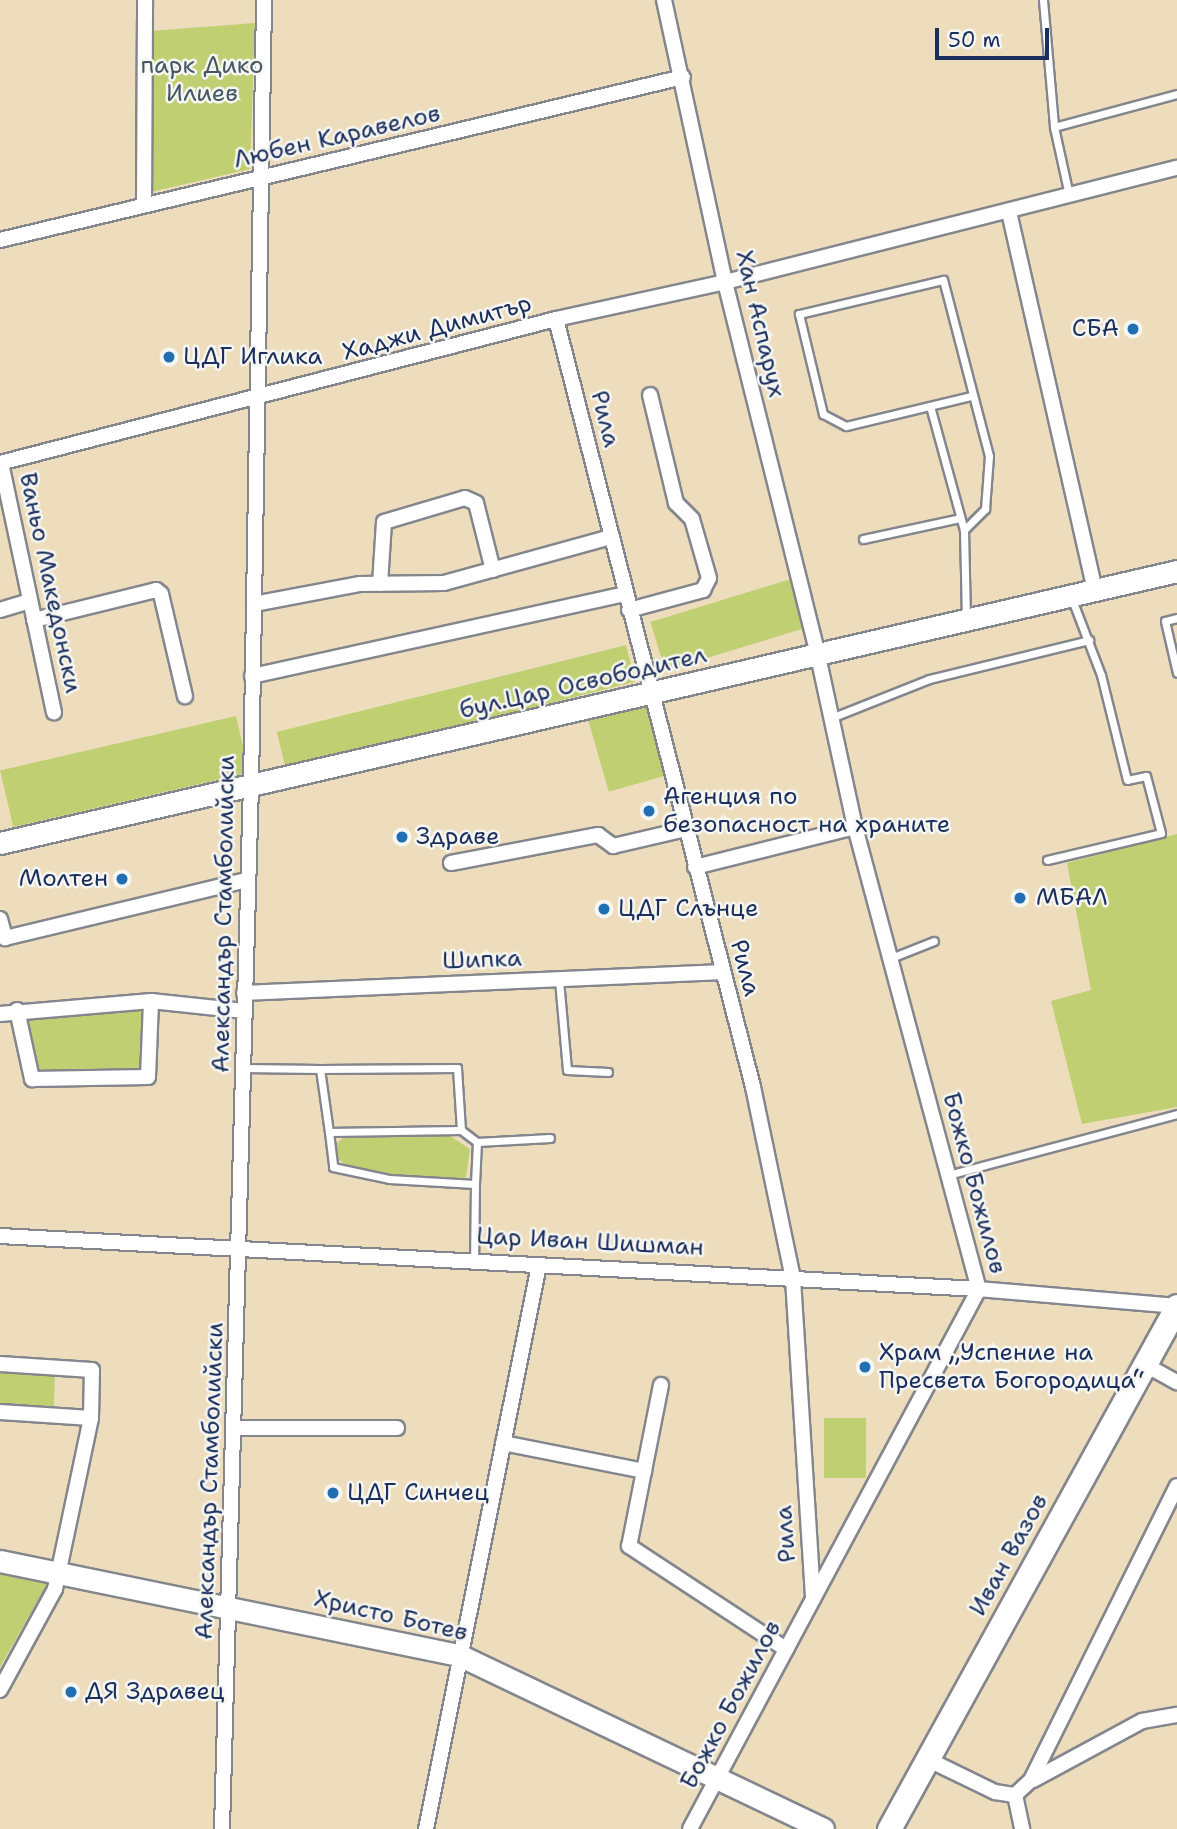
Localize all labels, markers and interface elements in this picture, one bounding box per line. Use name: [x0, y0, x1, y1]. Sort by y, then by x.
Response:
scale bar: [939, 14, 1053, 58]
text: 50 m: [948, 26, 1001, 54]
park label: парк Дико Илиев: [140, 52, 264, 108]
street label: Любен Каравелов: [231, 99, 443, 175]
street label: Хан Аспарух: [729, 248, 791, 400]
street label: Хаджи Димитър: [339, 289, 535, 367]
place label: СБА: [1072, 315, 1119, 343]
marker: СБА: [1125, 321, 1141, 337]
place label: ЦДГ Иглика: [183, 343, 322, 371]
marker: ЦДГ Иглика: [161, 349, 177, 365]
street label: Рила: [584, 388, 626, 450]
street label: Ваньо Македонски: [13, 470, 87, 696]
street label: бул.Цар Освободител: [457, 641, 709, 725]
street label: Александър Стамболийски: [207, 755, 241, 1073]
place label: Агенция по безопасност на храните: [663, 783, 950, 839]
marker: Агенция по безопасност на храните: [641, 803, 657, 819]
place label: Здраве: [416, 823, 500, 851]
marker: Здраве: [394, 829, 410, 845]
place label: Молтен: [19, 865, 108, 893]
marker: Молтен: [114, 871, 130, 887]
place label: МБАЛ: [1036, 884, 1108, 912]
marker: МБАЛ: [1010, 888, 1030, 908]
place label: ЦДГ Слънце: [618, 895, 758, 923]
marker: ЦДГ Слънце: [596, 901, 612, 917]
street label: Рила: [724, 937, 766, 999]
street label: Шипка: [442, 944, 522, 976]
street label: Божко Божилов: [936, 1089, 1012, 1277]
street label: Цар Иван Шишман: [476, 1222, 704, 1262]
street label: Александър Стамболийски: [190, 1322, 230, 1640]
place label: Храм „Успение на Пресвета Богородица“: [879, 1339, 1144, 1395]
marker: Храм „Успение на Пресвета Богородица“: [857, 1359, 873, 1375]
place label: ЦДГ Синчец: [347, 1479, 489, 1507]
marker: ЦДГ Синчец: [325, 1485, 341, 1501]
street label: Иван Вазов: [964, 1489, 1054, 1621]
street label: Рила: [770, 1504, 802, 1564]
street label: Христо Ботев: [312, 1584, 470, 1648]
street label: Божко Божилов: [674, 1616, 788, 1794]
place label: ДЯ Здравец: [85, 1678, 225, 1706]
marker: ДЯ Здравец: [63, 1684, 79, 1700]

